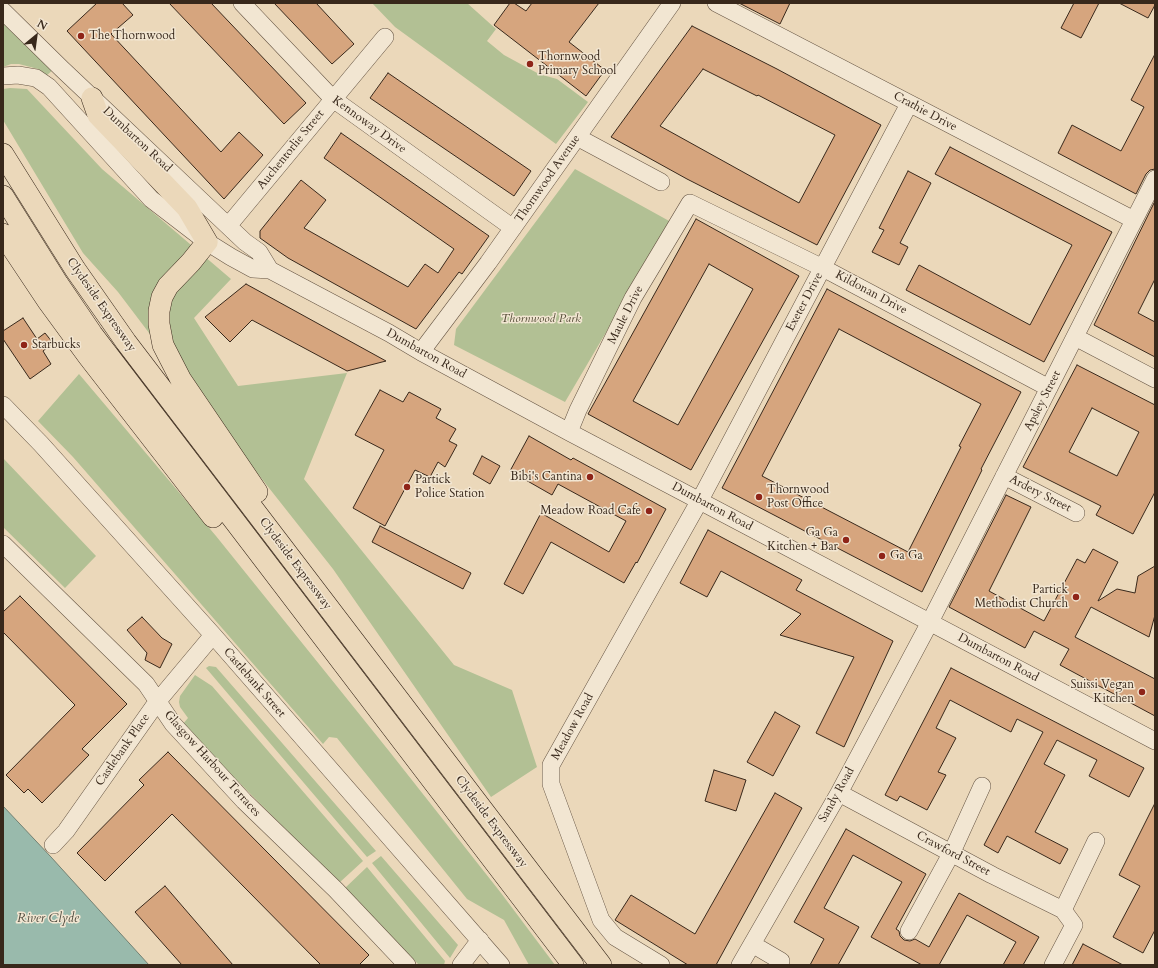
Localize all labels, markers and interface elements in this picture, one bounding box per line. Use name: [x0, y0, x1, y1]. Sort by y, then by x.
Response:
north arrow: [16, 16, 56, 56]
text: N: [34, 16, 50, 34]
place label: The Thornwood: [89, 29, 175, 43]
marker: The Thornwood: [76, 31, 86, 41]
place label: Thornwood Primary School: [538, 50, 616, 78]
marker: Thornwood Primary School: [525, 59, 535, 69]
street label: Crathie Drive: [891, 89, 959, 135]
street label: Kennoway Drive: [329, 93, 409, 157]
street label: Dumbarton Road: [99, 104, 175, 176]
street label: Auchentorlie Street: [255, 107, 327, 193]
street label: Thornwood Avenue: [512, 132, 584, 226]
street label: Clydeside Expressway: [63, 255, 139, 355]
street label: Kildonan Drive: [833, 268, 909, 318]
street label: Exeter Drive: [783, 270, 827, 334]
street label: Maule Drive: [605, 283, 647, 347]
park label: Thornwood Park: [501, 312, 581, 326]
street label: Dumbarton Road: [384, 326, 468, 382]
place label: Starbucks: [32, 338, 80, 352]
marker: Starbucks: [19, 340, 29, 350]
street label: Apsley Street: [1022, 368, 1064, 434]
place label: Bibi's Cantina: [510, 470, 582, 484]
marker: Bibi's Cantina: [585, 472, 595, 482]
street label: Ardery Street: [1007, 472, 1073, 516]
place label: Partick Police Station: [415, 473, 485, 501]
street label: Dumbarton Road: [669, 480, 755, 534]
marker: Partick Police Station: [402, 482, 412, 492]
place label: Thornwood Post Office: [767, 483, 829, 511]
marker: Thornwood Post Office: [754, 492, 764, 502]
place label: Meadow Road Cafe: [540, 504, 641, 518]
marker: Meadow Road Cafe: [644, 506, 654, 516]
street label: Clydeside Expressway: [256, 515, 334, 613]
place label: Ga Ga Kitchen + Bar: [767, 526, 838, 554]
marker: Ga Ga Kitchen + Bar: [841, 535, 851, 545]
place label: Ga Ga: [890, 549, 923, 563]
marker: Ga Ga: [877, 551, 887, 561]
place label: Partick Methodist Church: [975, 583, 1068, 611]
marker: Partick Methodist Church: [1071, 592, 1081, 602]
street label: Dumbarton Road: [955, 631, 1041, 685]
street label: Castlebank Street: [220, 645, 288, 721]
place label: Suissi Vegan Kitchen: [1070, 678, 1134, 706]
marker: Suissi Vegan Kitchen: [1137, 687, 1147, 697]
street label: Meadow Road: [549, 691, 597, 763]
street label: Glasgow Harbour Terraces: [161, 708, 263, 820]
street label: Castlebank Place: [93, 711, 153, 789]
street label: Sandy Road: [816, 765, 858, 825]
street label: Clydeside Expressway: [452, 773, 530, 871]
street label: Crawford Street: [914, 829, 992, 879]
water label: River Clyde: [17, 911, 79, 927]

